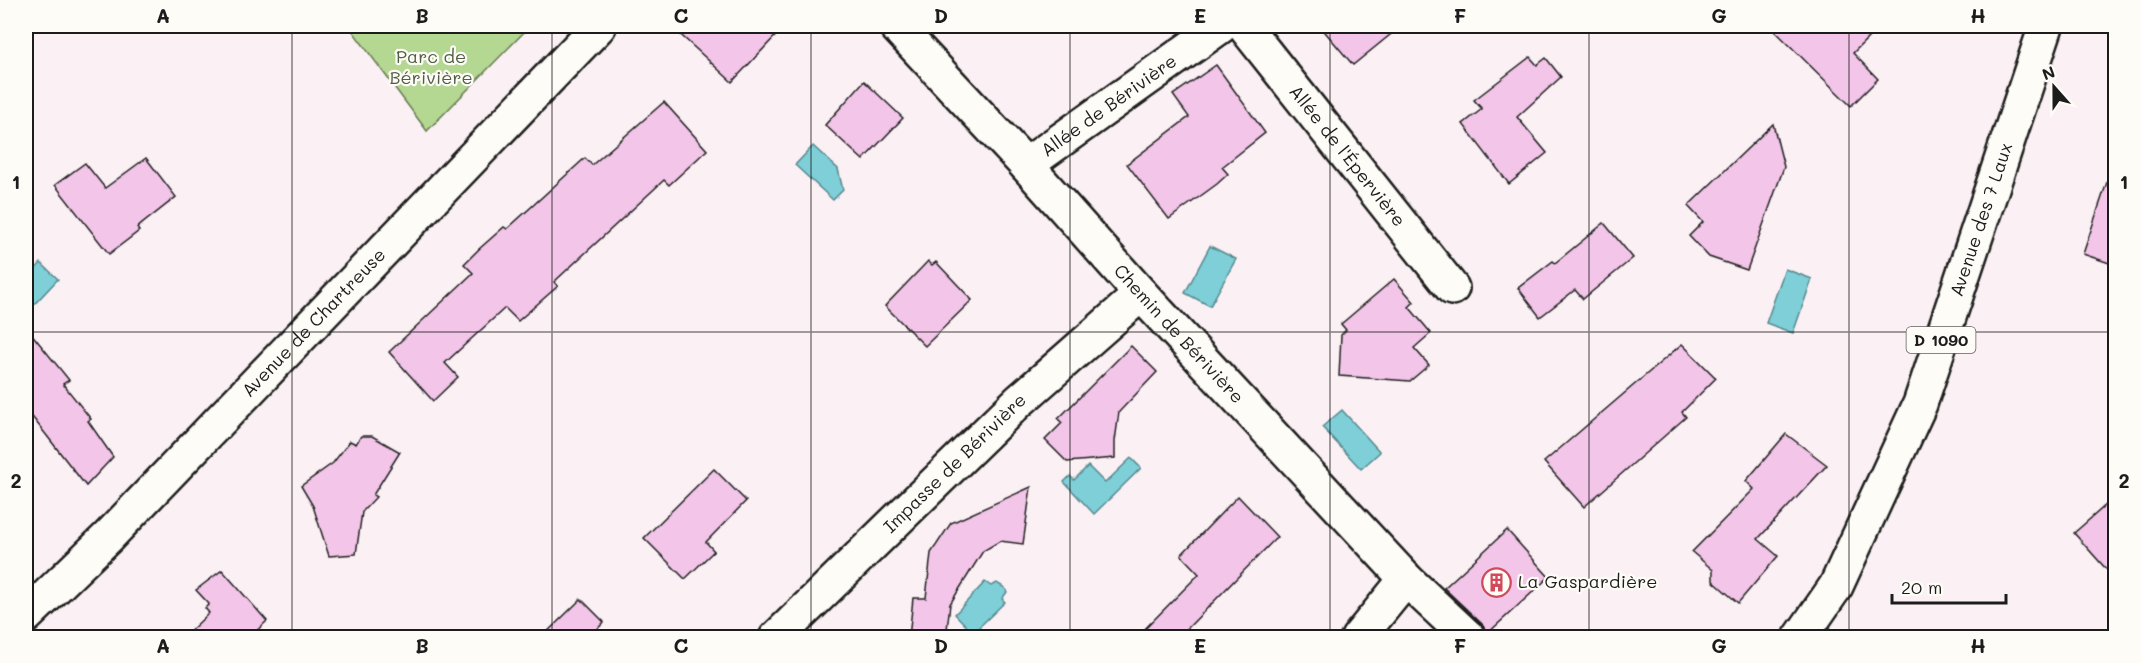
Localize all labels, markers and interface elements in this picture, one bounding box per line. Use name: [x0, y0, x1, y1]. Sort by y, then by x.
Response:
text: A: [156, 2, 170, 28]
text: B: [415, 2, 429, 28]
text: C: [674, 2, 689, 28]
text: D: [934, 2, 948, 28]
text: E: [1194, 2, 1206, 28]
text: F: [1454, 2, 1467, 28]
text: G: [1711, 2, 1727, 28]
text: H: [1970, 2, 1986, 28]
park label: Parc de Bérivière: [389, 44, 473, 89]
street label: Allée de Bérivière: [1036, 48, 1181, 162]
north arrow: [2024, 57, 2084, 117]
text: N: [2039, 61, 2058, 85]
street label: Allée de l'Épervière: [1284, 80, 1412, 231]
street label: Avenue des 7 Laux: [1944, 139, 2017, 299]
text: 1: [12, 168, 20, 194]
text: 1: [2120, 168, 2128, 194]
street label: Avenue de Chartreuse: [236, 242, 390, 402]
street label: Chemin de Bérivière: [1109, 259, 1250, 408]
road number: D 1090: [1906, 327, 1976, 353]
street label: Impasse de Bérivière: [878, 387, 1031, 538]
text: 2: [10, 467, 22, 493]
text: 2: [2118, 467, 2130, 493]
building icon: La Gaspardière: [1481, 566, 1513, 598]
scale bar: [1892, 567, 2006, 605]
place label: La Gaspardière: [1518, 569, 1657, 593]
text: 20 m: [1901, 575, 1942, 599]
text: A: [156, 632, 170, 658]
text: B: [415, 632, 429, 658]
text: C: [674, 632, 689, 658]
text: D: [934, 632, 948, 658]
text: E: [1194, 632, 1206, 658]
text: F: [1454, 632, 1467, 658]
text: G: [1711, 632, 1727, 658]
text: H: [1970, 632, 1986, 658]

